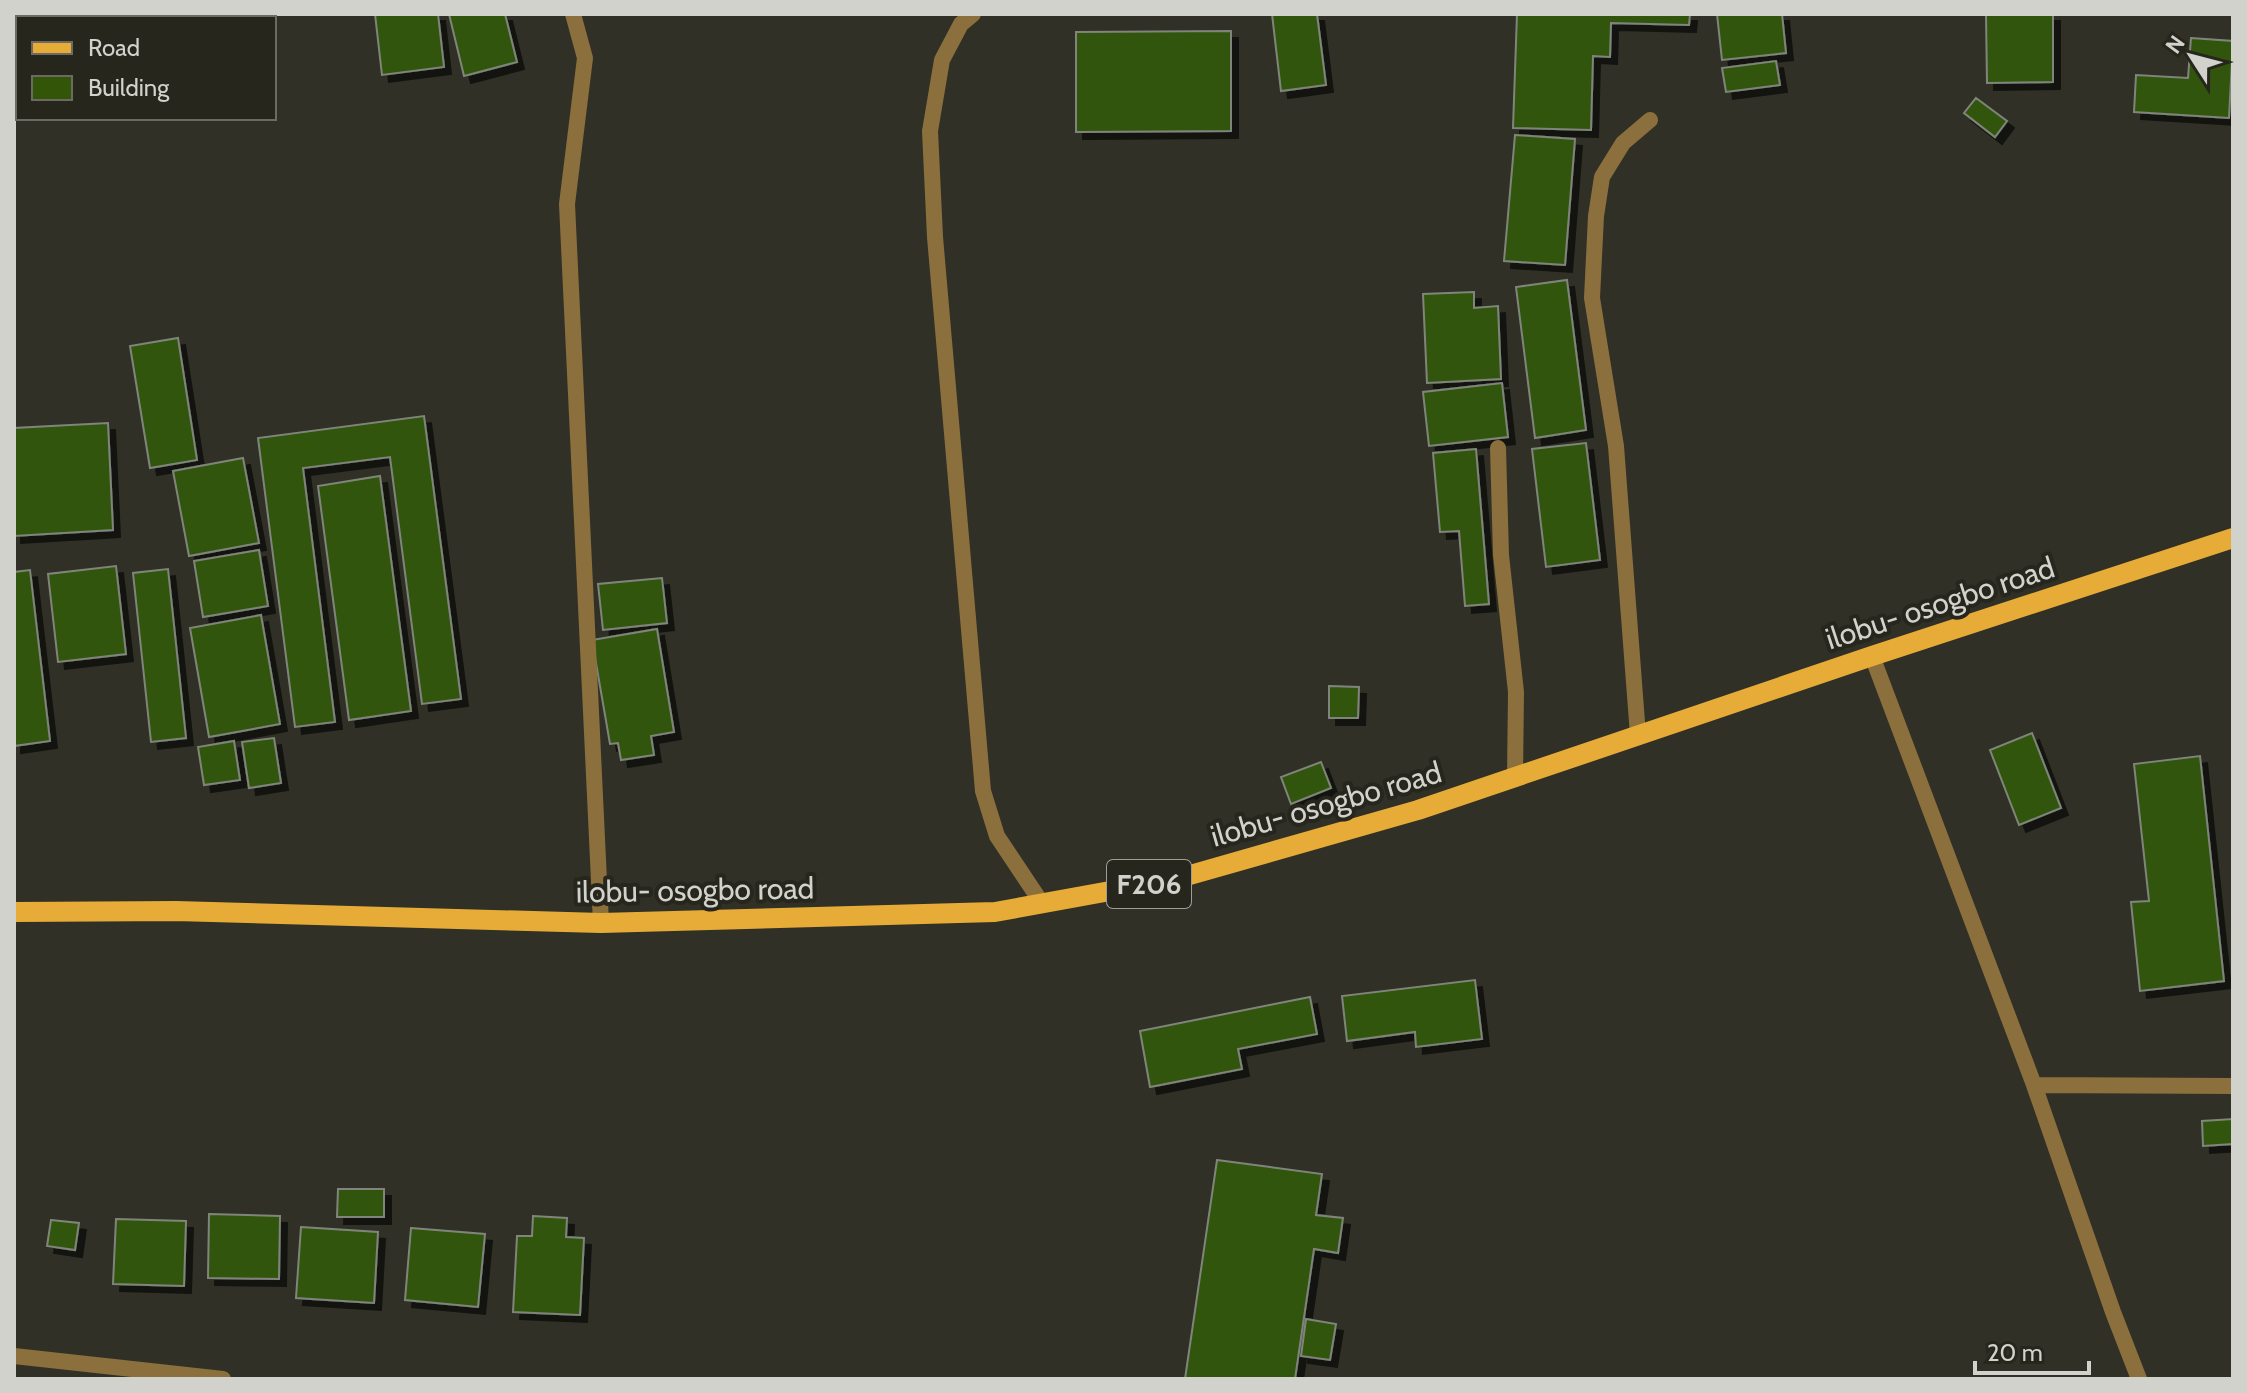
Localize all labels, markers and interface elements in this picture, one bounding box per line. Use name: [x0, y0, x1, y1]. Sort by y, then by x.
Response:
legend: [16, 16, 276, 120]
north arrow: [2151, 16, 2231, 96]
text: N: [2160, 30, 2191, 59]
text: Road: [88, 33, 140, 62]
text: Building: [88, 73, 170, 102]
street label: ilobu- osogbo road: [1821, 549, 2059, 657]
street label: ilobu- osogbo road: [1206, 753, 1446, 855]
road number: F206: [1107, 860, 1191, 908]
street label: ilobu- osogbo road: [575, 869, 815, 911]
scale bar: [1975, 1325, 2089, 1375]
text: 20 m: [1987, 1338, 2043, 1367]

